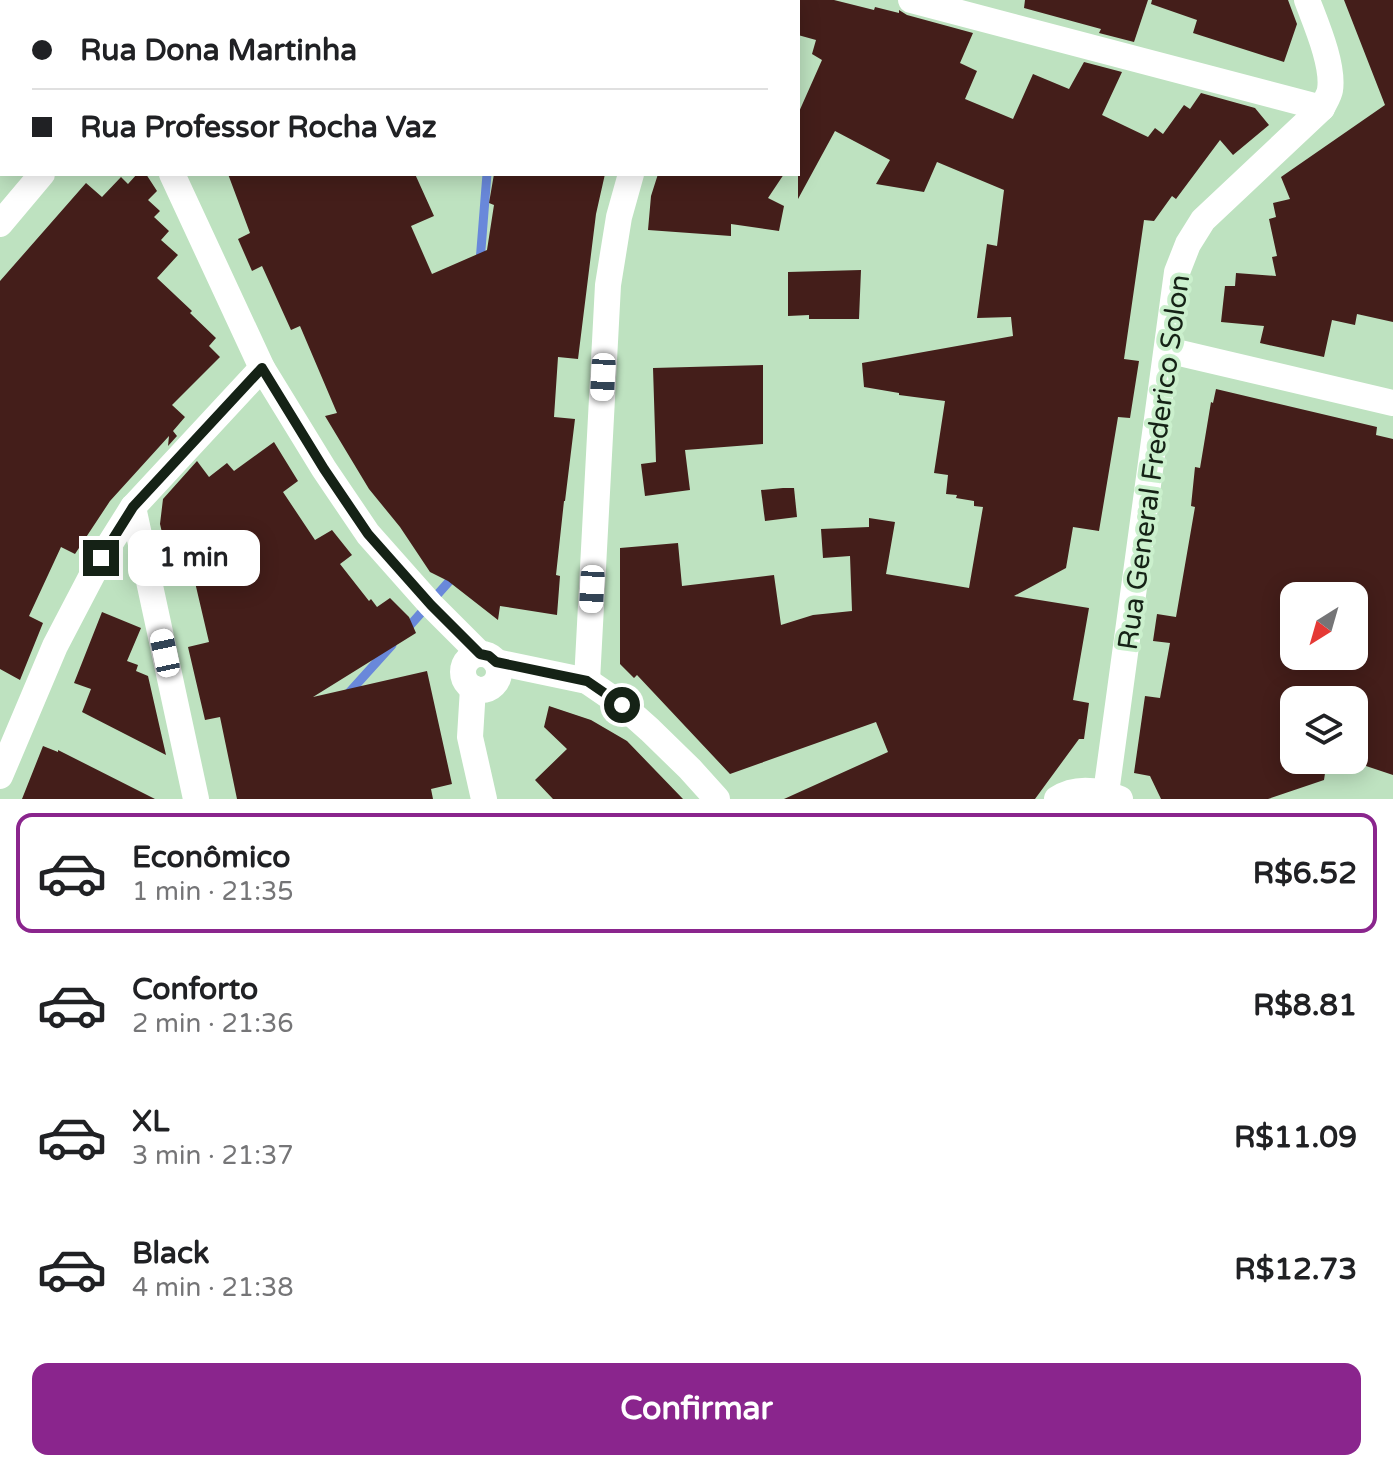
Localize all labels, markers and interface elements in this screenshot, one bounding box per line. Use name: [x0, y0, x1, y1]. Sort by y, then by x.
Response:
text: Rua Dona Martinha: [80, 32, 357, 69]
text: Rua Professor Rocha Vaz: [80, 109, 437, 146]
street label: Rua General Frederico Solon: [1111, 272, 1197, 652]
car: [590, 352, 616, 402]
callout: 1 min: [129, 530, 261, 586]
route end: [83, 540, 119, 576]
text: 1 min: [159, 542, 229, 573]
car: [579, 564, 605, 614]
north arrow: [1280, 582, 1368, 670]
map controls: [1280, 582, 1368, 774]
car: [148, 627, 182, 679]
button: layers: [1280, 686, 1368, 774]
route start: [604, 687, 640, 723]
icon: car: [36, 837, 108, 909]
text: Econômico: [132, 839, 290, 876]
text: R$6.52: [1253, 855, 1357, 892]
text: 1 min · 21:35: [132, 876, 294, 907]
icon: car: [36, 969, 108, 1041]
text: Conforto: [132, 971, 258, 1008]
text: R$8.81: [1253, 987, 1357, 1024]
text: 2 min · 21:36: [132, 1008, 294, 1039]
icon: car: [36, 1101, 108, 1173]
text: XL: [132, 1103, 169, 1140]
text: R$11.09: [1234, 1119, 1357, 1156]
text: 3 min · 21:37: [132, 1140, 294, 1171]
icon: car: [36, 1233, 108, 1305]
text: Black: [132, 1235, 209, 1272]
text: R$12.73: [1234, 1251, 1357, 1288]
text: 4 min · 21:38: [132, 1272, 294, 1303]
button: Confirmar: [32, 1363, 1361, 1455]

